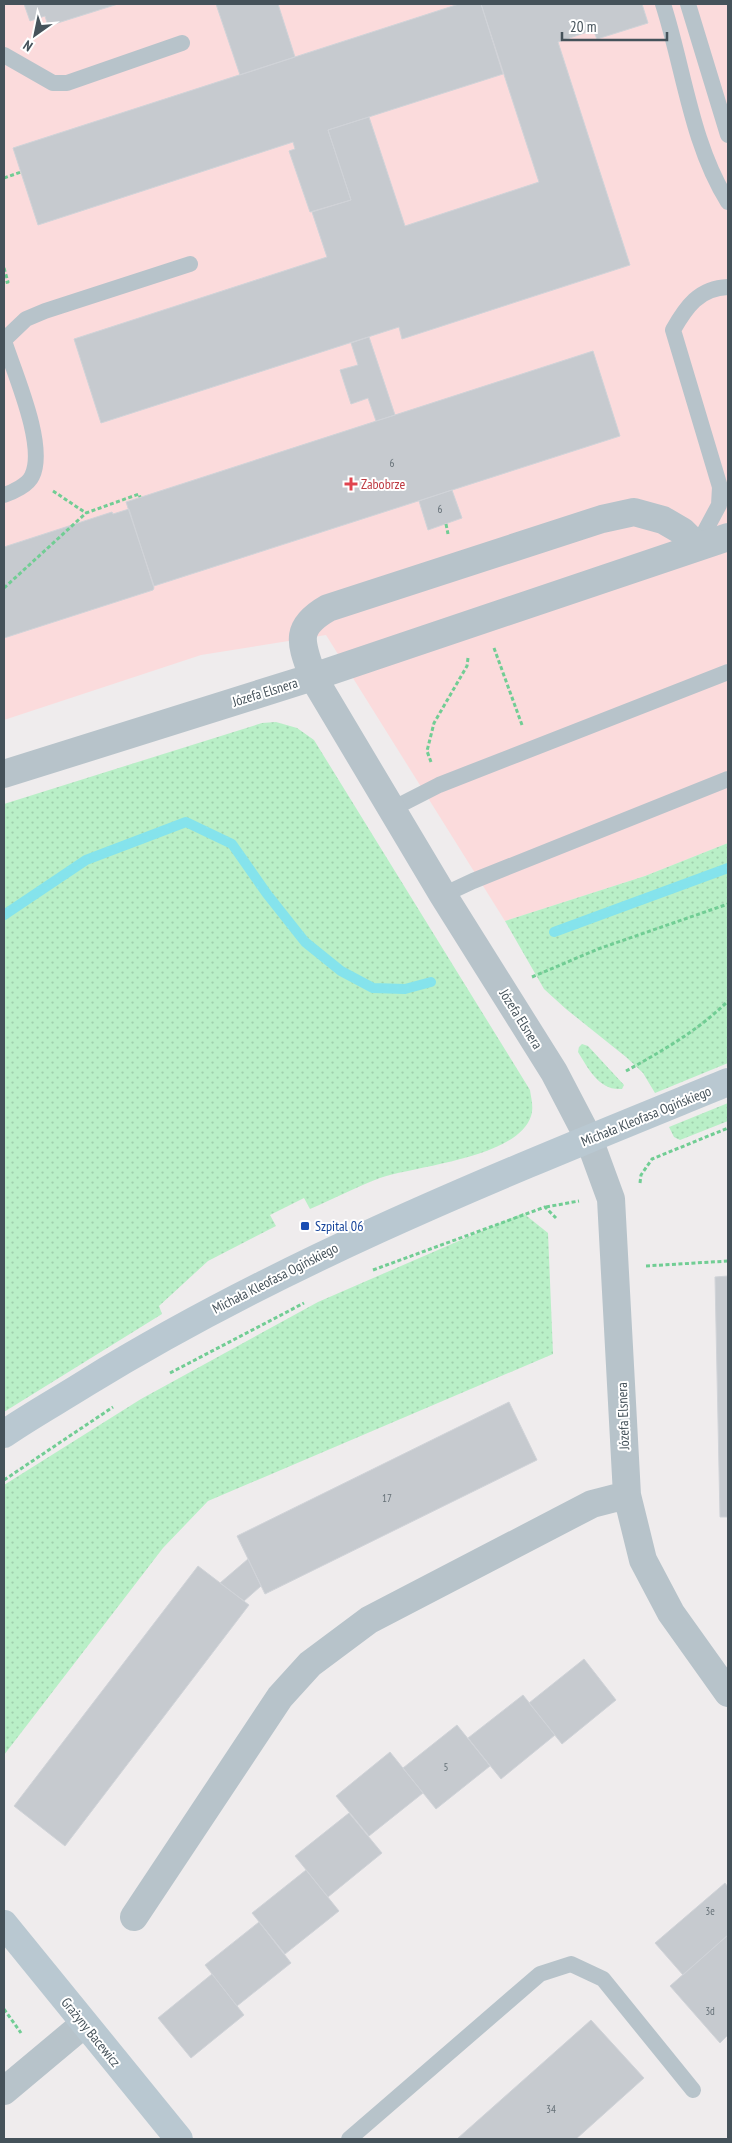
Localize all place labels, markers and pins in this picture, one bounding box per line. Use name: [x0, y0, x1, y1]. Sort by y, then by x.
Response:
place label: Zabobrze: [361, 475, 405, 493]
marker: Zabobrze: [345, 478, 357, 490]
place label: Szpital 06: [315, 1217, 363, 1235]
marker: Szpital 06: [299, 1220, 311, 1232]

